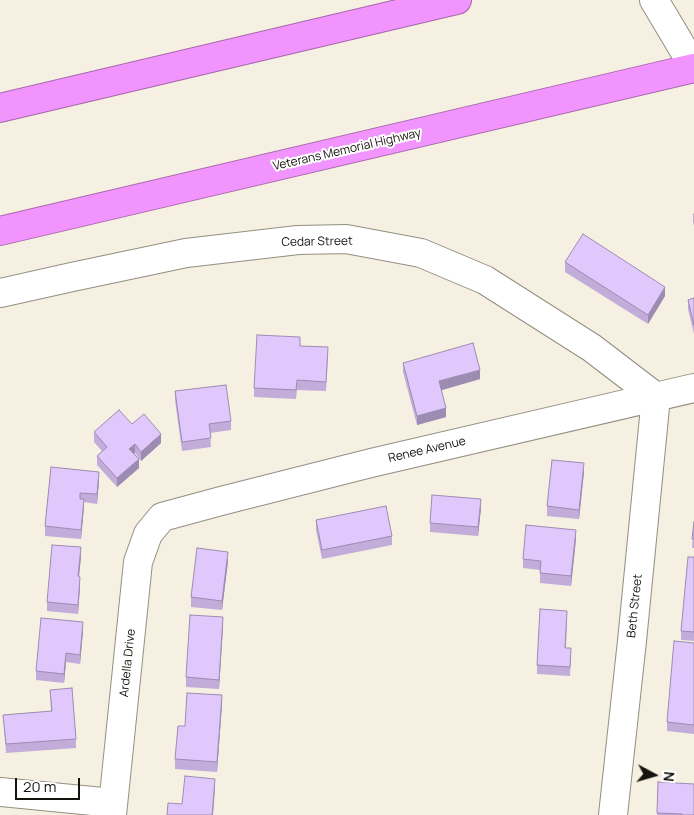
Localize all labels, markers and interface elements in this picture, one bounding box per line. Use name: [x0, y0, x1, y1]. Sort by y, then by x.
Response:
street label: Veterans Memorial Highway: [272, 126, 422, 174]
street label: Cedar Street: [281, 234, 353, 250]
street label: Renee Avenue: [387, 434, 467, 466]
street label: Beth Street: [624, 573, 646, 639]
street label: Ardella Drive: [117, 628, 139, 698]
north arrow: [629, 750, 679, 800]
scale bar: [18, 768, 82, 800]
text: N: [659, 771, 679, 783]
text: 20 m: [23, 776, 56, 797]

